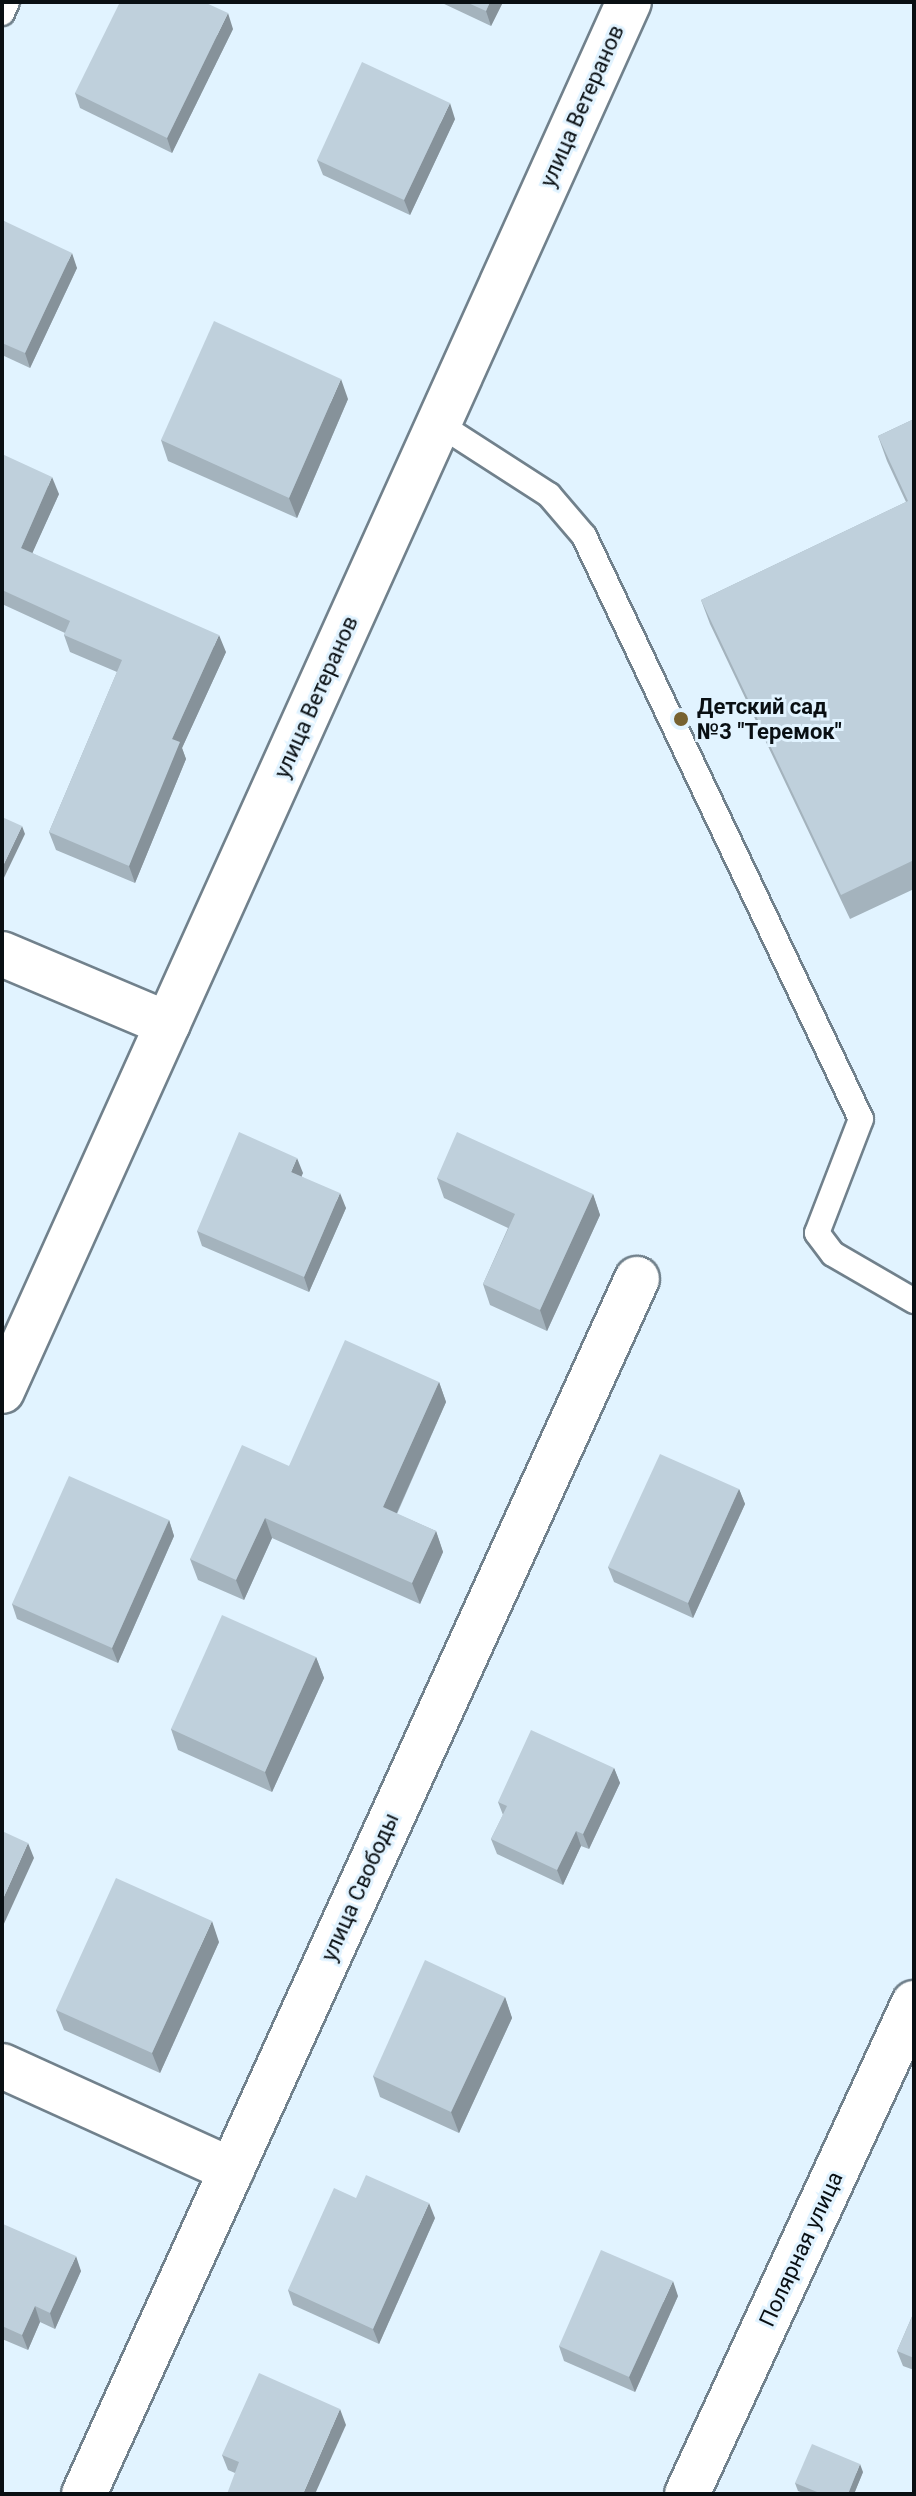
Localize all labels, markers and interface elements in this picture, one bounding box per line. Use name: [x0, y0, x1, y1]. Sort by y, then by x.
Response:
street label: улица Ветеранов: [534, 21, 630, 191]
street label: улица Ветеранов: [268, 612, 364, 782]
place label: Детский сад №3 "Теремок": [697, 693, 842, 744]
marker: Детский сад №3 "Теремок": [672, 710, 690, 728]
street label: улица Свободы: [315, 1809, 405, 1965]
street label: Полярная улица: [754, 2167, 848, 2331]

